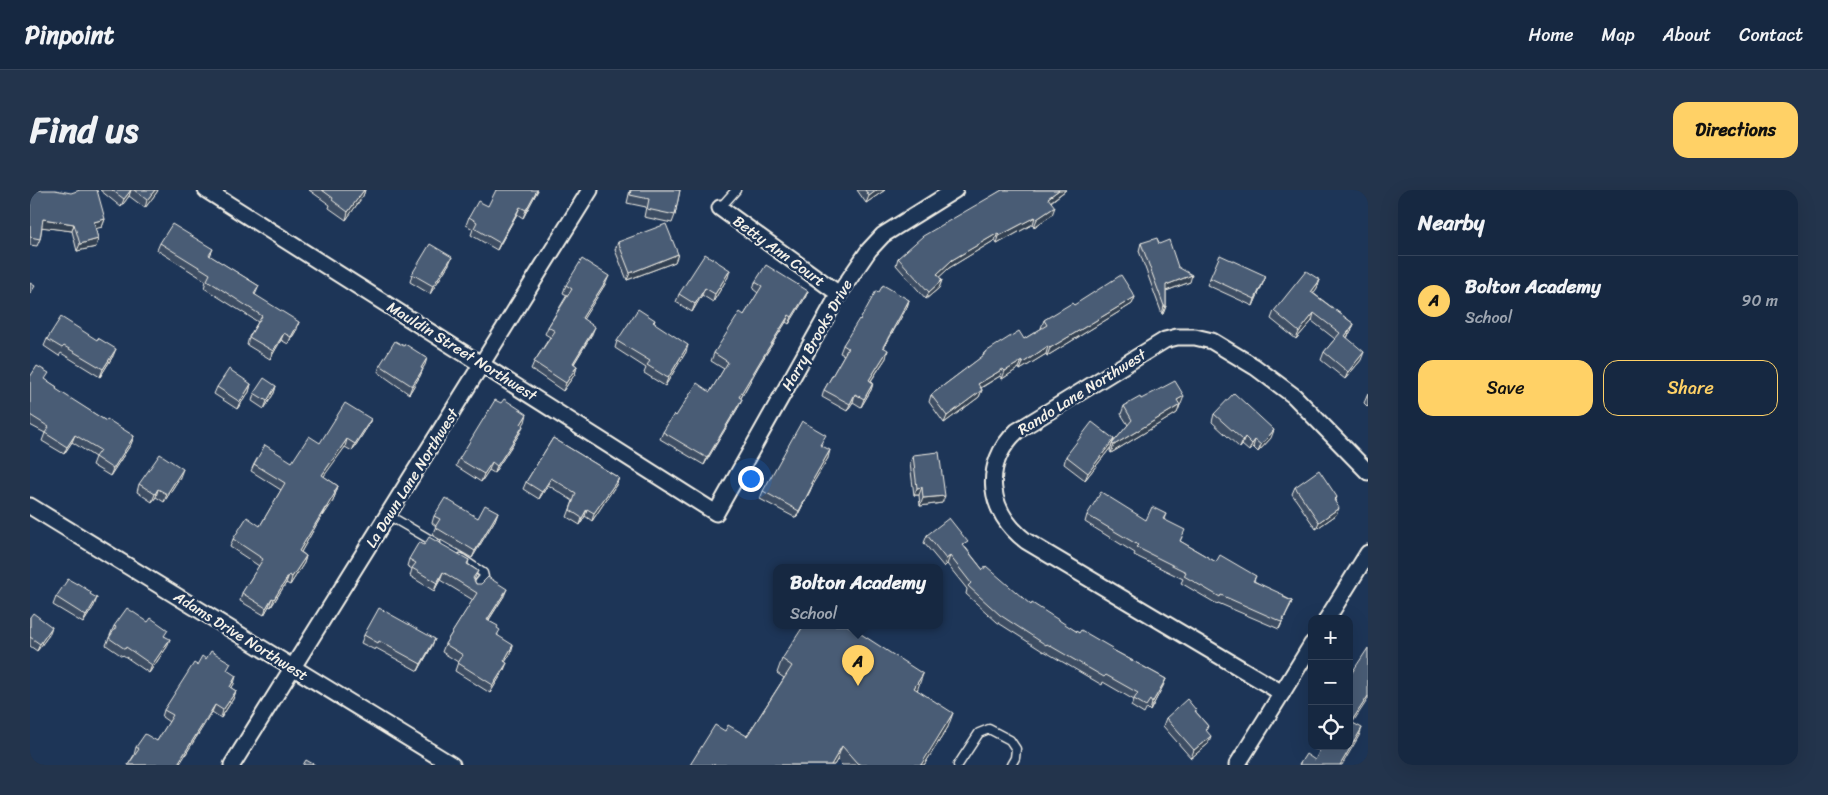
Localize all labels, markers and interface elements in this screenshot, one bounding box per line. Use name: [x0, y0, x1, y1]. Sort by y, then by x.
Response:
text: Pinpoint: [25, 14, 114, 56]
text: Home: [1529, 19, 1574, 51]
text: Map: [1602, 19, 1635, 51]
text: About: [1663, 19, 1711, 51]
text: Contact: [1739, 19, 1803, 51]
text: Find us: [30, 99, 138, 161]
button: Directions: [1673, 102, 1798, 158]
text: Nearby: [1418, 204, 1484, 242]
street label: Betty Ann Court: [727, 208, 831, 294]
text: Bolton Academy: [1465, 270, 1601, 303]
street label: Harry Brooks Drive: [774, 274, 860, 396]
text: A: [1429, 286, 1439, 315]
text: 90 m: [1742, 286, 1778, 315]
street label: Mauldin Street Northwest: [382, 294, 543, 408]
text: School: [1465, 303, 1512, 332]
street label: Rando Lane Northwest: [1013, 341, 1152, 442]
button: Save: [1418, 360, 1593, 416]
button: Share: [1603, 360, 1778, 416]
street label: La Dawn Lane Northwest: [358, 402, 466, 553]
your location: [738, 466, 764, 492]
popup: [773, 564, 943, 629]
text: Bolton Academy: [790, 566, 926, 599]
street label: Adams Drive Northwest: [168, 584, 314, 688]
text: School: [790, 599, 837, 628]
map controls: [1308, 615, 1353, 750]
button: +: [1308, 615, 1353, 660]
pin: A: [842, 645, 874, 686]
button: −: [1308, 660, 1353, 705]
button: locate: [1308, 705, 1353, 750]

